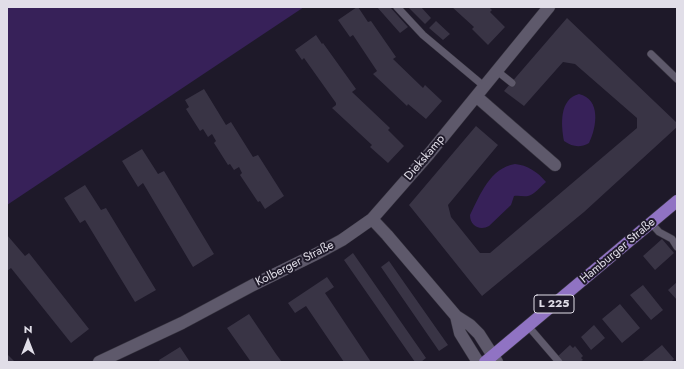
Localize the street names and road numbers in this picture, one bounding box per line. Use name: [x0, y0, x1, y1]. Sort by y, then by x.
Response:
street label: Diekskamp: [402, 132, 448, 184]
street label: Hamburger Straße: [577, 215, 659, 287]
street label: Kolberger Straße: [254, 238, 336, 290]
road number: L 225: [534, 295, 574, 313]

